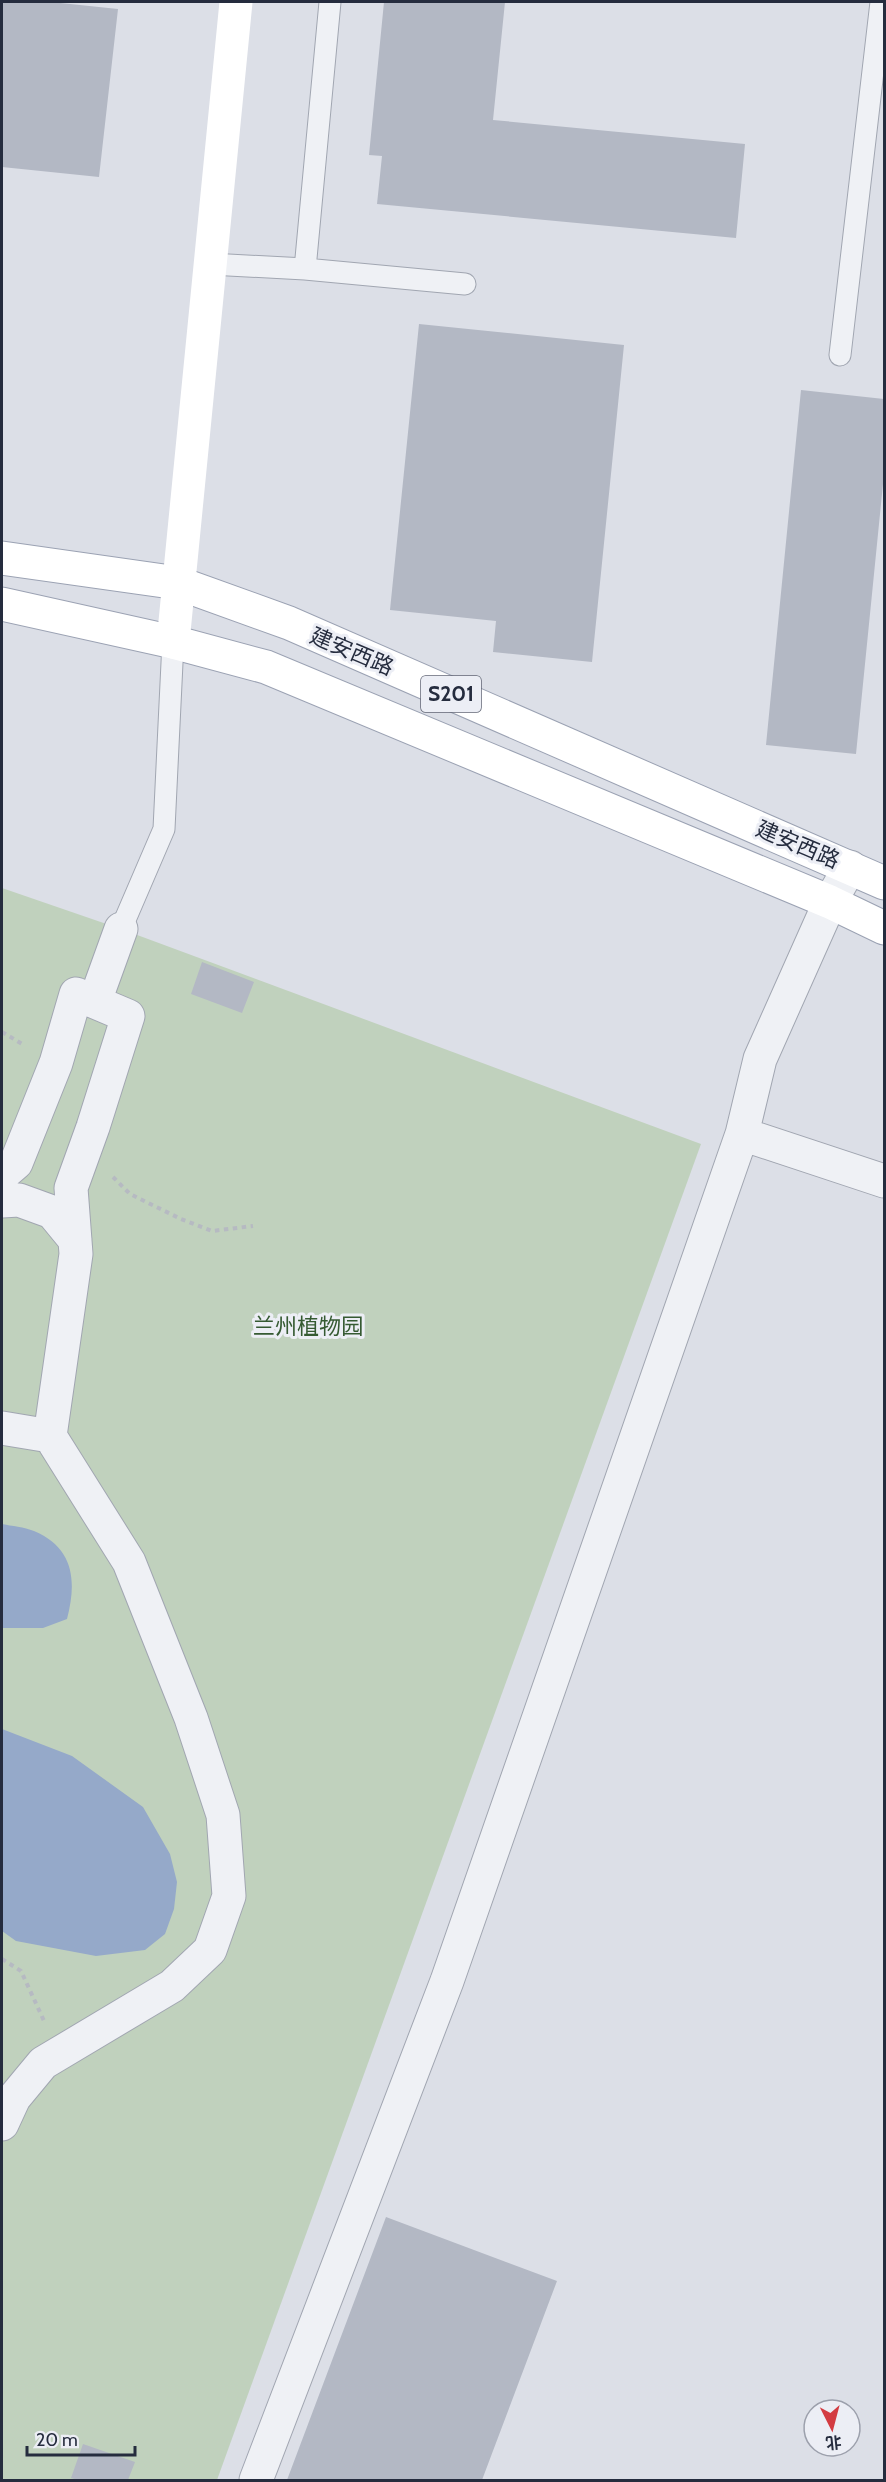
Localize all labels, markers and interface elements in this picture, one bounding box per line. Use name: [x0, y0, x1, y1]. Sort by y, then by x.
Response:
street label: 建安西路: [306, 622, 398, 681]
road number: S201: [421, 676, 481, 712]
street label: 建安西路: [752, 815, 844, 874]
park label: 兰州植物园: [253, 1313, 363, 1340]
north arrow: [802, 2398, 862, 2458]
scale bar: [27, 2419, 135, 2457]
text: 20 m: [36, 2429, 78, 2451]
text: 北: [825, 2432, 842, 2453]

